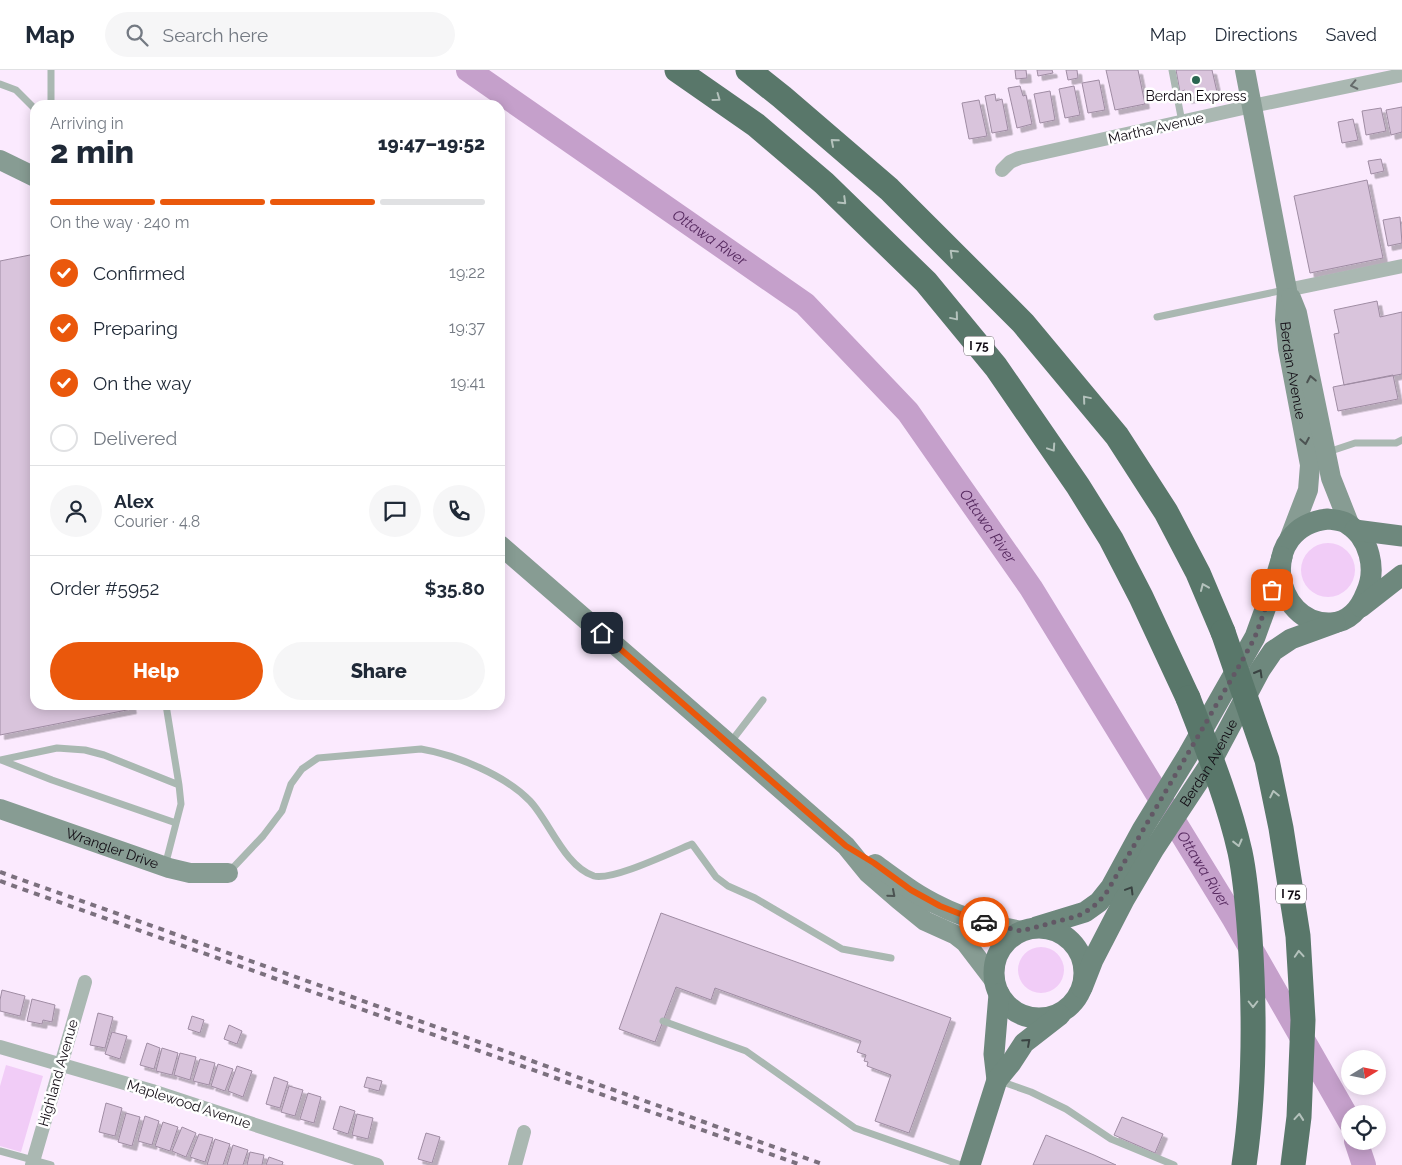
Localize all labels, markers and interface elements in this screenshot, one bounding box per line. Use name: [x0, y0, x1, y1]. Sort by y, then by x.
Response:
search box: [105, 12, 455, 57]
text: Map: [25, 20, 75, 49]
icon: search: [123, 21, 151, 49]
text: Search here: [163, 24, 268, 46]
text: Map: [1150, 24, 1186, 45]
text: Directions: [1214, 24, 1298, 45]
text: Saved: [1326, 24, 1377, 45]
marker: Berdan Express: [1190, 74, 1202, 86]
one-way arrow: [1350, 79, 1359, 90]
place label: Berdan Express: [1146, 88, 1247, 104]
one-way arrow: [711, 92, 721, 101]
street label: Martha Avenue: [1107, 109, 1205, 147]
text: Arriving in: [50, 114, 124, 133]
text: 19:47–19:52: [378, 132, 485, 154]
text: 2 min: [50, 133, 134, 170]
one-way arrow: [831, 139, 840, 148]
one-way arrow: [837, 195, 846, 204]
water label: Ottawa River: [669, 206, 751, 270]
text: On the way · 240 m: [50, 213, 189, 232]
one-way arrow: [950, 249, 959, 258]
icon: check: [50, 259, 78, 287]
text: Confirmed: [93, 262, 185, 284]
text: 19:22: [449, 263, 485, 282]
one-way arrow: [950, 312, 959, 321]
icon: check: [50, 314, 78, 342]
text: Preparing: [93, 317, 178, 339]
text: 19:37: [449, 318, 485, 337]
street label: Berdan Avenue: [1277, 321, 1309, 421]
road number: I 75: [964, 336, 994, 356]
icon: check: [50, 369, 78, 397]
text: On the way: [93, 372, 192, 394]
text: 19:41: [450, 373, 485, 392]
one-way arrow: [1306, 374, 1316, 383]
one-way arrow: [1082, 395, 1091, 404]
text: Delivered: [93, 427, 177, 449]
one-way arrow: [1300, 437, 1310, 446]
one-way arrow: [1046, 442, 1055, 452]
button: person: [50, 485, 102, 537]
button: chat: [369, 485, 421, 537]
button: phone: [433, 485, 485, 537]
water label: Ottawa River: [956, 486, 1020, 568]
text: Alex: [114, 490, 154, 512]
text: Courier · 4.8: [114, 512, 200, 531]
pin: [1251, 569, 1293, 611]
icon: bag: [1258, 576, 1286, 604]
text: Order #5952: [50, 577, 159, 599]
text: $35.80: [425, 577, 485, 599]
one-way arrow: [1199, 583, 1210, 592]
pin: [581, 612, 623, 654]
icon: home: [588, 619, 616, 647]
button: Help: [50, 642, 263, 700]
button: Share: [273, 642, 485, 700]
one-way arrow: [1253, 669, 1263, 678]
street label: Berdan Avenue: [1176, 716, 1241, 809]
one-way arrow: [1269, 789, 1280, 798]
street label: Wrangler Drive: [64, 825, 161, 872]
water label: Ottawa River: [1173, 828, 1234, 911]
one-way arrow: [1232, 838, 1243, 847]
road number: I 75: [1276, 884, 1306, 904]
one-way arrow: [1124, 886, 1134, 895]
one-way arrow: [886, 888, 895, 897]
courier: [959, 897, 1009, 947]
icon: car: [970, 908, 998, 936]
one-way arrow: [1293, 950, 1304, 958]
one-way arrow: [1248, 1000, 1258, 1008]
street label: Highland Avenue: [35, 1018, 81, 1128]
one-way arrow: [1021, 1039, 1030, 1048]
north arrow: [1341, 1050, 1386, 1095]
map controls: [1341, 1050, 1386, 1150]
street label: Maplewood Avenue: [125, 1076, 253, 1132]
button: locate: [1341, 1105, 1386, 1150]
one-way arrow: [1293, 1112, 1304, 1120]

